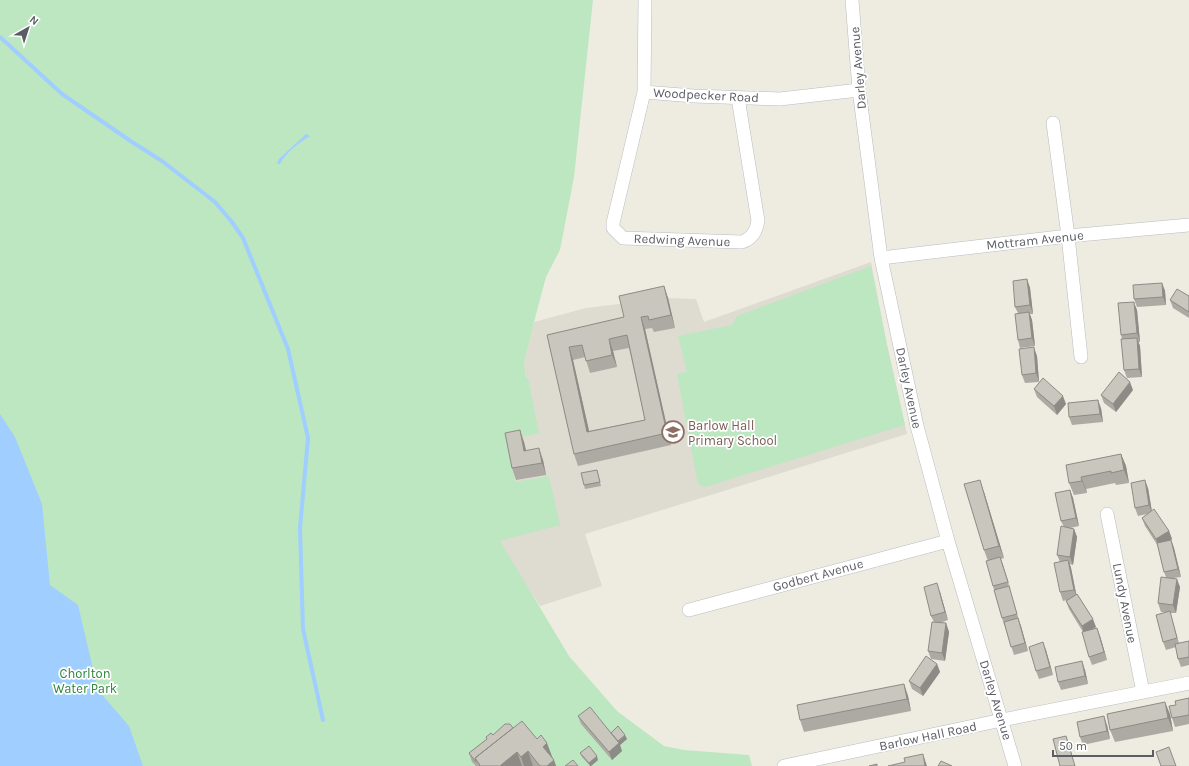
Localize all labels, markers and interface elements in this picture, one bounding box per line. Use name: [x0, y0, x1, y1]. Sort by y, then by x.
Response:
north arrow: [8, 8, 48, 48]
text: N: [27, 13, 41, 28]
street label: Darley Avenue: [847, 26, 869, 110]
street label: Woodpecker Road: [653, 85, 759, 105]
street label: Mottram Avenue: [986, 227, 1085, 253]
street label: Redwing Avenue: [633, 231, 731, 249]
street label: Darley Avenue: [893, 346, 925, 430]
place label: Barlow Hall Primary School: [688, 418, 777, 448]
school or university icon: Barlow Hall Primary School: [660, 419, 686, 445]
street label: Godbert Avenue: [771, 556, 865, 594]
street label: Lundy Avenue: [1110, 562, 1140, 645]
street label: Darley Avenue: [977, 658, 1015, 742]
park label: Chorlton Water Park: [53, 666, 117, 696]
street label: Barlow Hall Road: [878, 718, 978, 754]
scale bar: [1053, 732, 1153, 758]
text: 50 m: [1059, 739, 1087, 753]

